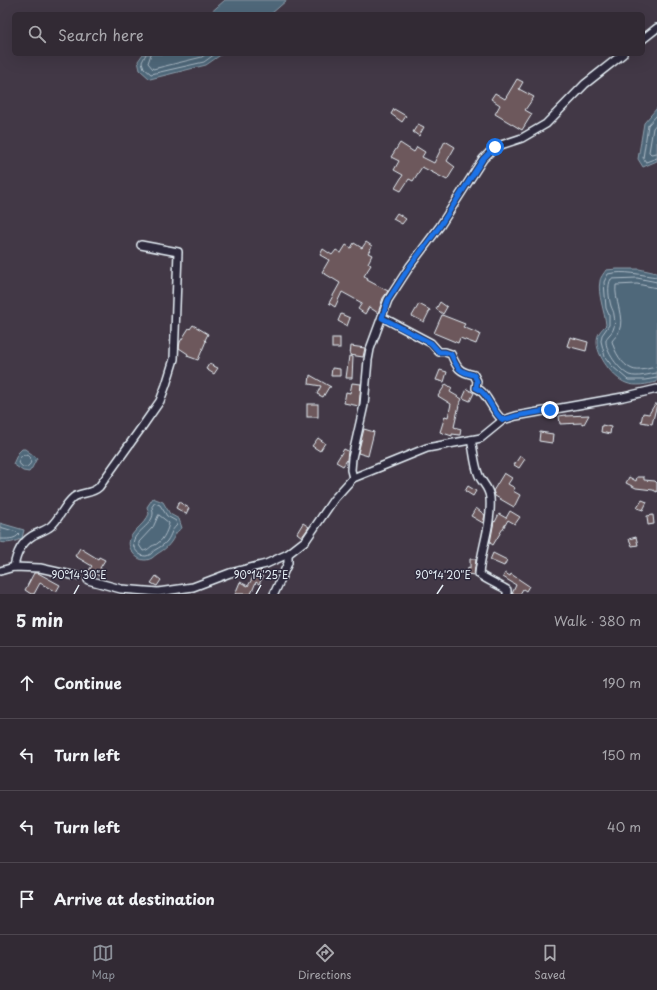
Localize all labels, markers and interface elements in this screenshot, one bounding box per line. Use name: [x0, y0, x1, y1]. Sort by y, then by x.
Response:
search box: [12, 12, 645, 56]
icon: search: [26, 23, 48, 45]
text: Search here: [58, 23, 144, 46]
route start: [486, 138, 504, 156]
route end: [541, 401, 559, 419]
text: 90°14'30"E: [52, 567, 107, 582]
text: 90°14'25"E: [234, 567, 288, 582]
text: 90°14'20"E: [415, 567, 471, 582]
text: 5 min: [16, 607, 63, 633]
text: Walk · 380 m: [554, 611, 641, 630]
text: Continue: [54, 671, 122, 694]
icon: ahead: [16, 672, 38, 694]
text: 190 m: [602, 673, 641, 692]
text: Turn left: [54, 743, 120, 766]
icon: left: [16, 744, 38, 766]
text: 150 m: [602, 745, 641, 764]
text: Turn left: [54, 815, 120, 838]
icon: left: [16, 816, 38, 838]
text: 40 m: [607, 817, 641, 836]
text: Arrive at destination: [54, 887, 215, 910]
icon: arrive: [16, 888, 38, 910]
tab: Map: [91, 942, 115, 983]
tab: Directions: [298, 942, 351, 983]
tab: Saved: [534, 942, 566, 983]

